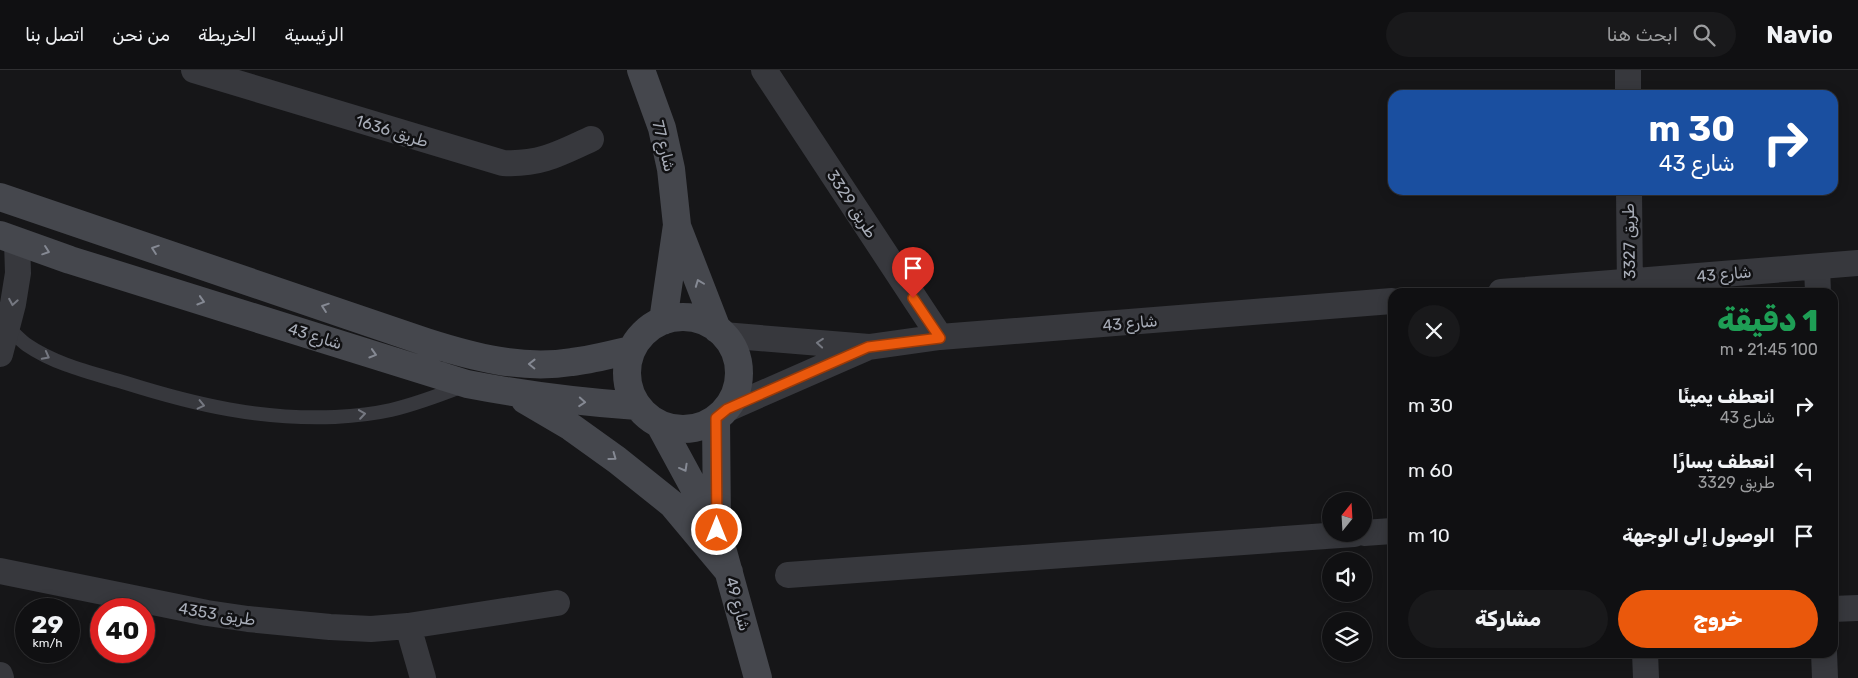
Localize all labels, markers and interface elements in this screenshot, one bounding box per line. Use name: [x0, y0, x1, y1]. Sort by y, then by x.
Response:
search box: [1386, 12, 1736, 57]
icon: search: [1690, 21, 1718, 49]
text: Navio: [1766, 21, 1833, 49]
text: ابحث هنا: [1606, 23, 1678, 46]
text: اتصل بنا: [25, 24, 84, 46]
text: من نحن: [112, 24, 170, 46]
text: الخريطة: [198, 24, 256, 46]
text: الرئيسية: [284, 24, 344, 46]
text: 30 m: [1649, 108, 1735, 150]
icon: right: [1753, 110, 1818, 175]
street label: طريق 1636: [353, 111, 431, 152]
street label: شارع 77: [647, 118, 680, 174]
text: شارع 43: [1659, 150, 1735, 177]
street label: طريق 3329: [822, 166, 881, 242]
street label: طريق 3327: [1619, 203, 1640, 279]
one-way arrow: [41, 245, 50, 255]
one-way arrow: [151, 245, 160, 255]
pin: [892, 247, 934, 298]
icon: arrive: [899, 254, 927, 282]
street label: شارع 43: [1696, 262, 1753, 288]
one-way arrow: [695, 279, 706, 288]
one-way arrow: [196, 295, 205, 305]
one-way arrow: [9, 298, 19, 306]
one-way arrow: [322, 303, 330, 313]
text: 1 دقيقة: [1717, 303, 1818, 339]
button: close: [1408, 305, 1460, 357]
street label: شارع 43: [1102, 311, 1159, 337]
street label: شارع 43: [285, 319, 344, 355]
one-way arrow: [816, 337, 824, 348]
text: 100 m · 21:45: [1720, 340, 1818, 359]
one-way arrow: [368, 349, 376, 359]
one-way arrow: [41, 350, 50, 360]
one-way arrow: [528, 359, 536, 369]
text: انعطف يمينًا: [1678, 385, 1775, 408]
icon: right: [1790, 392, 1818, 420]
text: 30 m: [1408, 394, 1453, 417]
one-way arrow: [578, 396, 586, 407]
one-way arrow: [197, 399, 205, 410]
text: شارع 43: [1720, 408, 1775, 427]
one-way arrow: [359, 409, 367, 420]
text: انعطف يسارًا: [1672, 450, 1775, 473]
one-way arrow: [607, 451, 616, 460]
icon: left: [1790, 457, 1818, 485]
text: 60 m: [1408, 459, 1453, 482]
one-way arrow: [677, 462, 687, 471]
text: طريق 3329: [1698, 473, 1775, 492]
north arrow: [1322, 492, 1372, 542]
map controls: [1322, 492, 1372, 662]
position arrow: [690, 503, 742, 555]
icon: arrive: [1790, 522, 1818, 550]
text: 10 m: [1408, 524, 1450, 547]
text: الوصول إلى الوجهة: [1622, 524, 1775, 547]
button: sound: [1322, 552, 1372, 602]
street label: شارع 49: [720, 575, 754, 634]
button: مشاركة: [1408, 590, 1608, 648]
button: خروج: [1618, 590, 1818, 648]
speed limit sign: 40: [90, 598, 155, 663]
street label: طريق 4353: [177, 599, 257, 630]
text: 29: [31, 610, 64, 639]
button: layers: [1322, 612, 1372, 662]
text: km/h: [33, 636, 62, 650]

